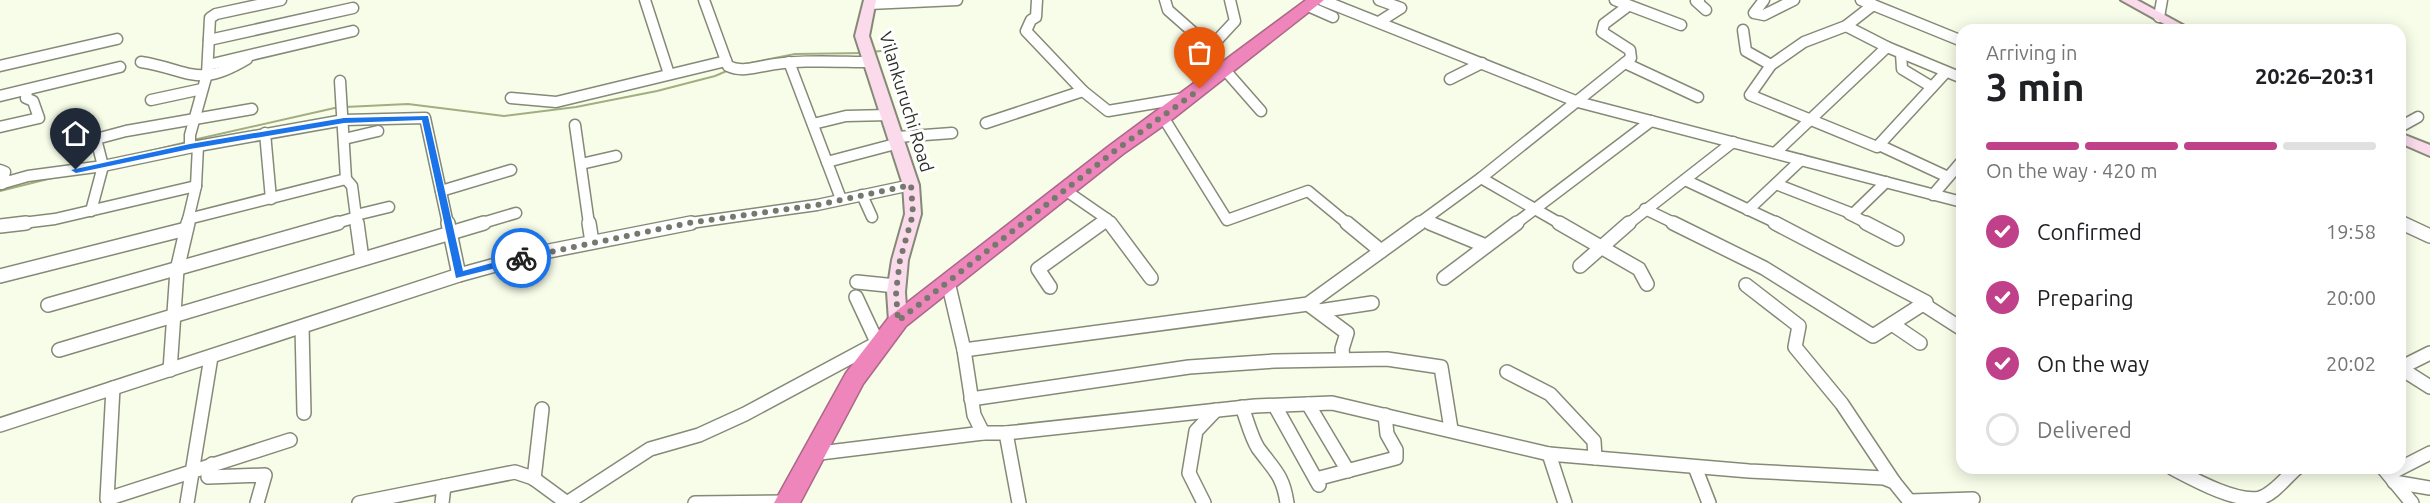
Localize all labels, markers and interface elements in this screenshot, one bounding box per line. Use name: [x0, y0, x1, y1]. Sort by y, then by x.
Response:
pin: [1174, 27, 1225, 89]
street label: Vilankuruchi Road: [876, 29, 938, 174]
icon: bag: [1183, 36, 1216, 69]
text: Arriving in: [1986, 41, 2077, 64]
text: 20:26–20:31: [2255, 63, 2376, 88]
text: 3 min: [1986, 65, 2085, 108]
pin: [50, 108, 101, 170]
icon: home: [59, 117, 92, 150]
text: On the way · 420 m: [1986, 159, 2158, 182]
icon: check: [1986, 215, 2019, 248]
text: Confirmed: [2037, 219, 2142, 244]
text: 19:58: [2326, 220, 2376, 243]
courier: [491, 228, 551, 288]
icon: bike: [505, 242, 538, 275]
icon: check: [1986, 281, 2019, 314]
text: Preparing: [2037, 285, 2134, 310]
text: 20:00: [2326, 286, 2376, 309]
icon: check: [1986, 347, 2019, 380]
text: On the way: [2037, 351, 2149, 376]
text: 20:02: [2326, 352, 2376, 375]
text: Delivered: [2037, 417, 2132, 442]

